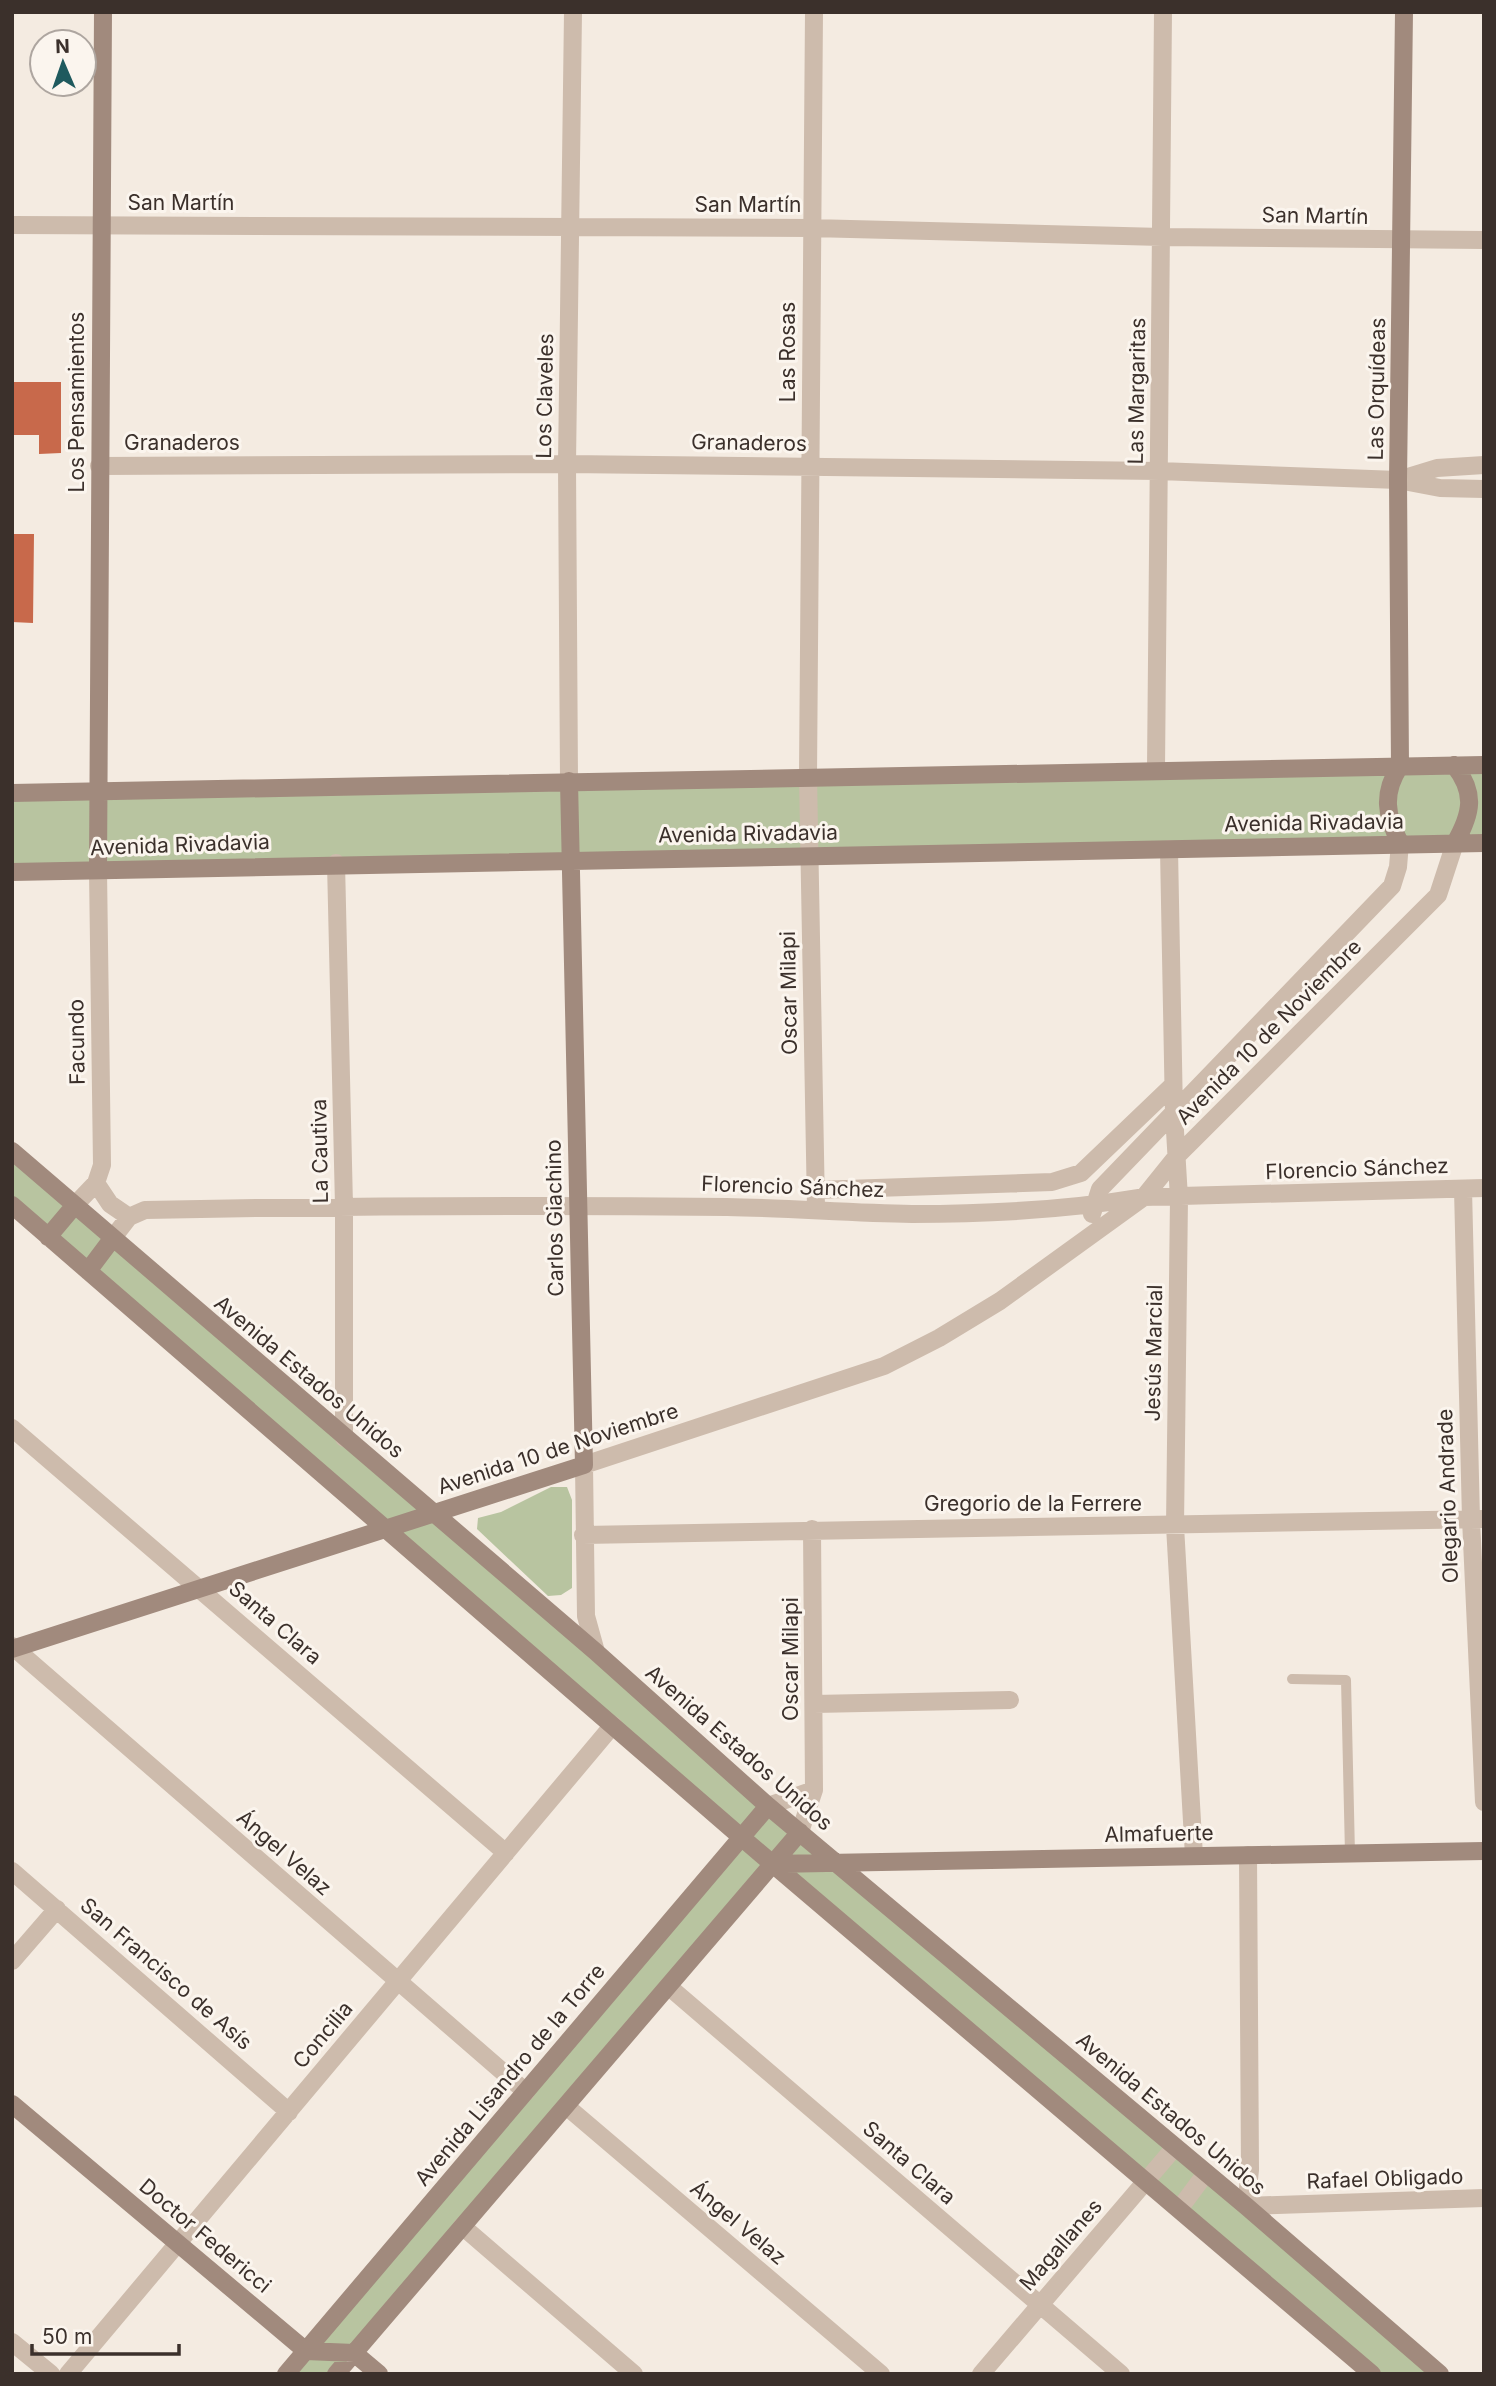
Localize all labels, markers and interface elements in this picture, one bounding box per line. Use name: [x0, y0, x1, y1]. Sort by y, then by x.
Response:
north arrow: [28, 28, 98, 98]
text: N: [55, 35, 70, 58]
street label: San Martín: [128, 190, 234, 215]
street label: San Martín: [695, 192, 801, 217]
street label: San Martín: [1261, 202, 1369, 229]
street label: Las Rosas: [775, 302, 800, 402]
street label: Los Pensamientos: [64, 312, 89, 492]
street label: Las Margaritas: [1123, 317, 1150, 465]
street label: Las Orquídeas: [1363, 317, 1390, 461]
street label: Los Claveles: [531, 333, 558, 459]
street label: Granaderos: [691, 429, 807, 456]
street label: Granaderos: [124, 430, 240, 455]
street label: Avenida Rivadavia: [1224, 808, 1404, 837]
street label: Avenida Rivadavia: [658, 819, 838, 848]
street label: Avenida Rivadavia: [90, 829, 270, 860]
street label: Oscar Milapi: [775, 931, 802, 1055]
street label: Avenida 10 de Noviembre: [1171, 934, 1366, 1129]
street label: Facundo: [63, 999, 90, 1085]
street label: La Cautiva: [306, 1099, 333, 1204]
street label: Carlos Giachino: [541, 1139, 568, 1297]
street label: Florencio Sánchez: [1265, 1153, 1449, 1184]
street label: Florencio Sánchez: [701, 1171, 885, 1202]
street label: Jesús Marcial: [1140, 1284, 1167, 1422]
street label: Avenida Estados Unidos: [210, 1290, 409, 1463]
street label: Avenida 10 de Noviembre: [434, 1398, 681, 1499]
street label: Olegario Andrade: [1432, 1408, 1463, 1584]
street label: Gregorio de la Ferrere: [924, 1491, 1142, 1516]
street label: Santa Clara: [224, 1576, 327, 1670]
street label: Oscar Milapi: [778, 1597, 803, 1721]
street label: Avenida Estados Unidos: [641, 1660, 838, 1836]
street label: Ángel Velaz: [232, 1804, 337, 1900]
street label: Almafuerte: [1104, 1820, 1214, 1847]
street label: San Francisco de Asís: [76, 1892, 257, 2055]
street label: Avenida Lisandro de la Torre: [409, 1959, 610, 2191]
street label: Concilia: [288, 1996, 358, 2073]
street label: Avenida Estados Unidos: [1072, 2027, 1271, 2200]
street label: Santa Clara: [858, 2116, 961, 2210]
street label: Rafael Obligado: [1306, 2163, 1464, 2194]
street label: Doctor Federicci: [134, 2173, 276, 2298]
street label: Ángel Velaz: [685, 2175, 792, 2270]
street label: Magallanes: [1014, 2194, 1107, 2296]
scale bar: [32, 2312, 178, 2356]
text: 50 m: [42, 2324, 92, 2349]

